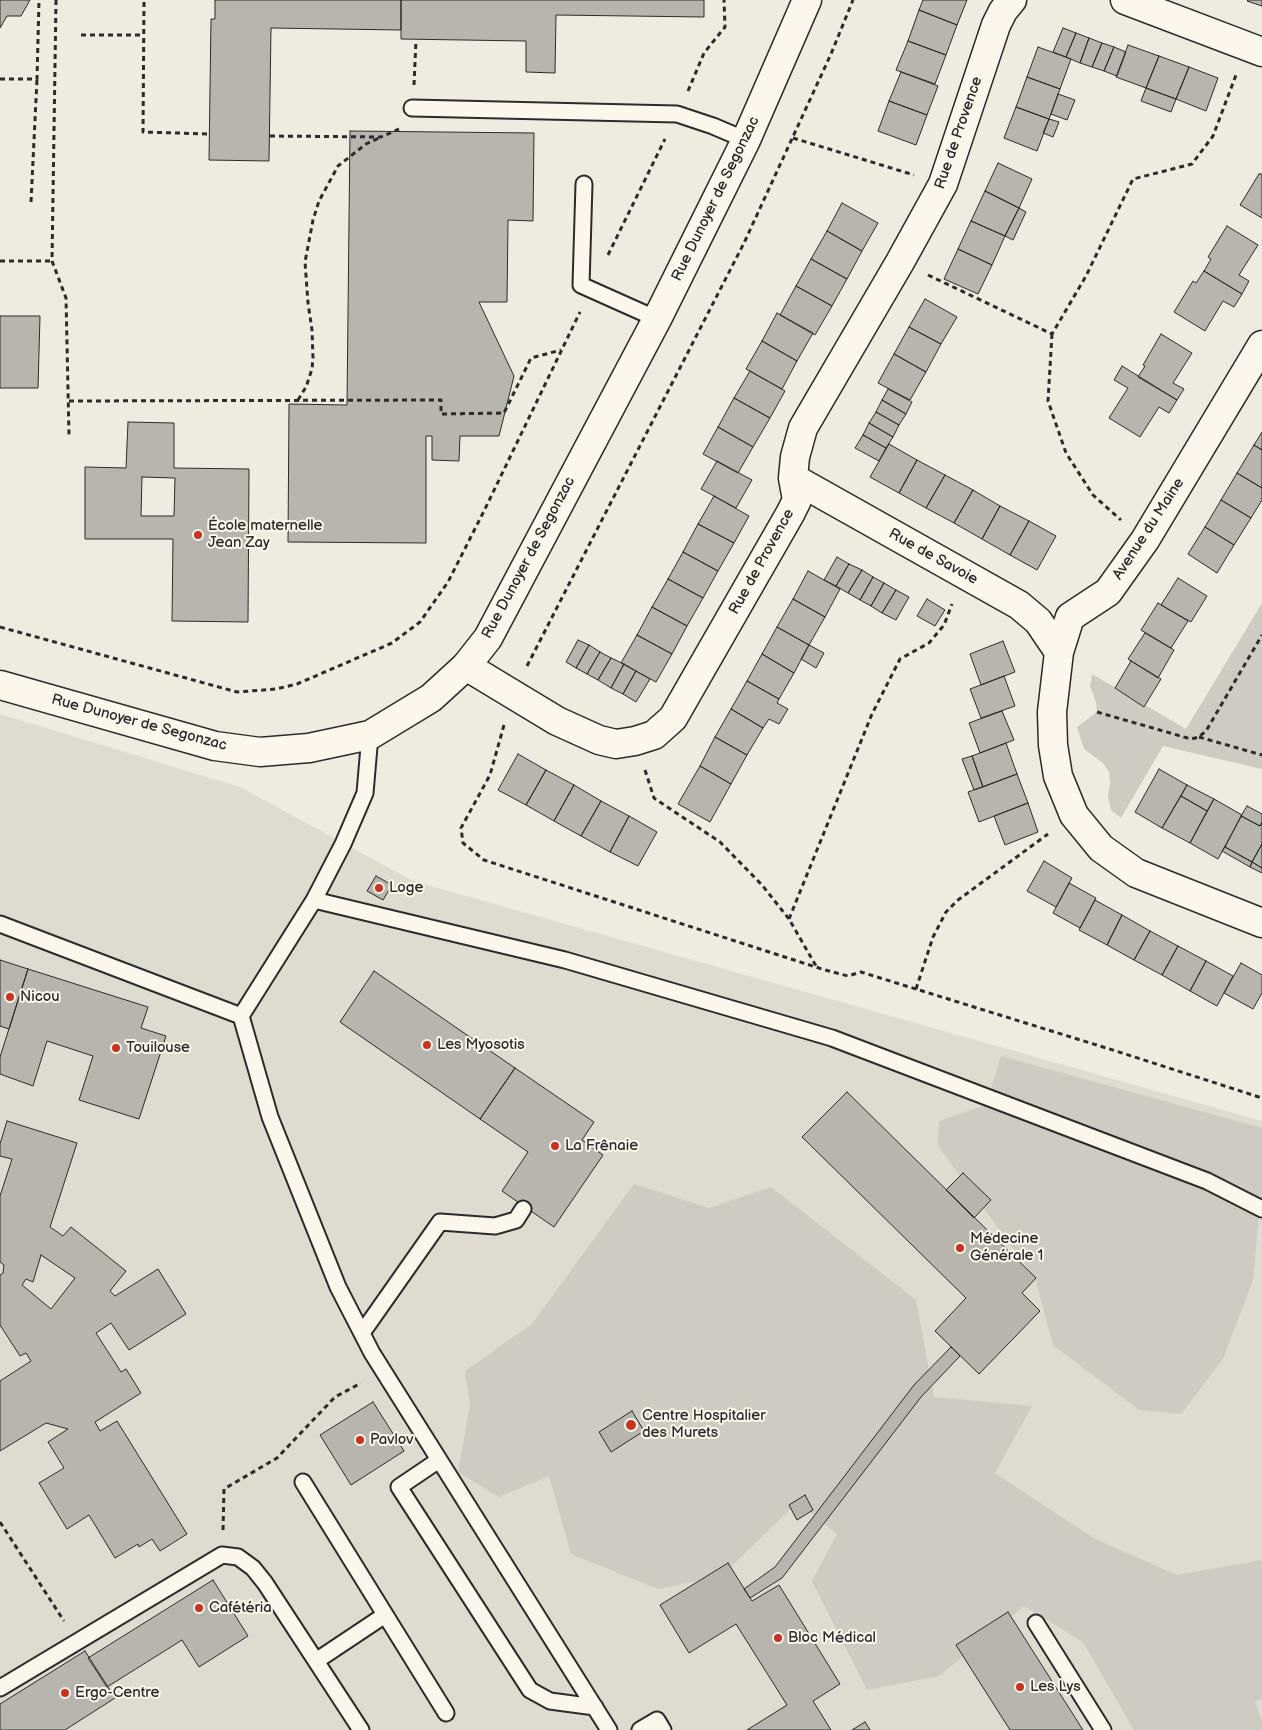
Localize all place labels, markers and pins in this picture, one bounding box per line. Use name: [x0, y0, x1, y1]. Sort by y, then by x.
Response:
place label: École maternelle Jean Zay: [208, 517, 322, 552]
marker: École maternelle Jean Zay: [192, 529, 204, 541]
place label: Loge: [389, 879, 423, 897]
marker: Loge: [373, 882, 385, 894]
place label: Nicou: [20, 988, 59, 1006]
marker: Nicou: [4, 991, 16, 1003]
place label: Les Myosotis: [437, 1036, 525, 1054]
place label: Touilouse: [126, 1039, 190, 1057]
marker: Les Myosotis: [421, 1039, 433, 1051]
marker: Touilouse: [110, 1042, 122, 1054]
place label: La Frênaie: [565, 1137, 638, 1155]
marker: La Frênaie: [549, 1140, 561, 1152]
place label: Médecine Générale 1: [970, 1230, 1043, 1265]
marker: Médecine Générale 1: [954, 1242, 966, 1254]
place label: Centre Hospitalier des Murets: [642, 1407, 766, 1442]
marker: Centre Hospitalier des Murets: [624, 1418, 638, 1432]
place label: Pavlov: [370, 1431, 413, 1449]
marker: Pavlov: [354, 1434, 366, 1446]
place label: Cafétéria: [209, 1599, 272, 1617]
marker: Cafétéria: [193, 1602, 205, 1614]
place label: Bloc Médical: [788, 1629, 876, 1647]
marker: Bloc Médical: [772, 1632, 784, 1644]
place label: Les Lys: [1030, 1678, 1081, 1696]
marker: Les Lys: [1014, 1681, 1026, 1693]
place label: Ergo-Centre: [75, 1684, 159, 1702]
marker: Ergo-Centre: [59, 1687, 71, 1699]

